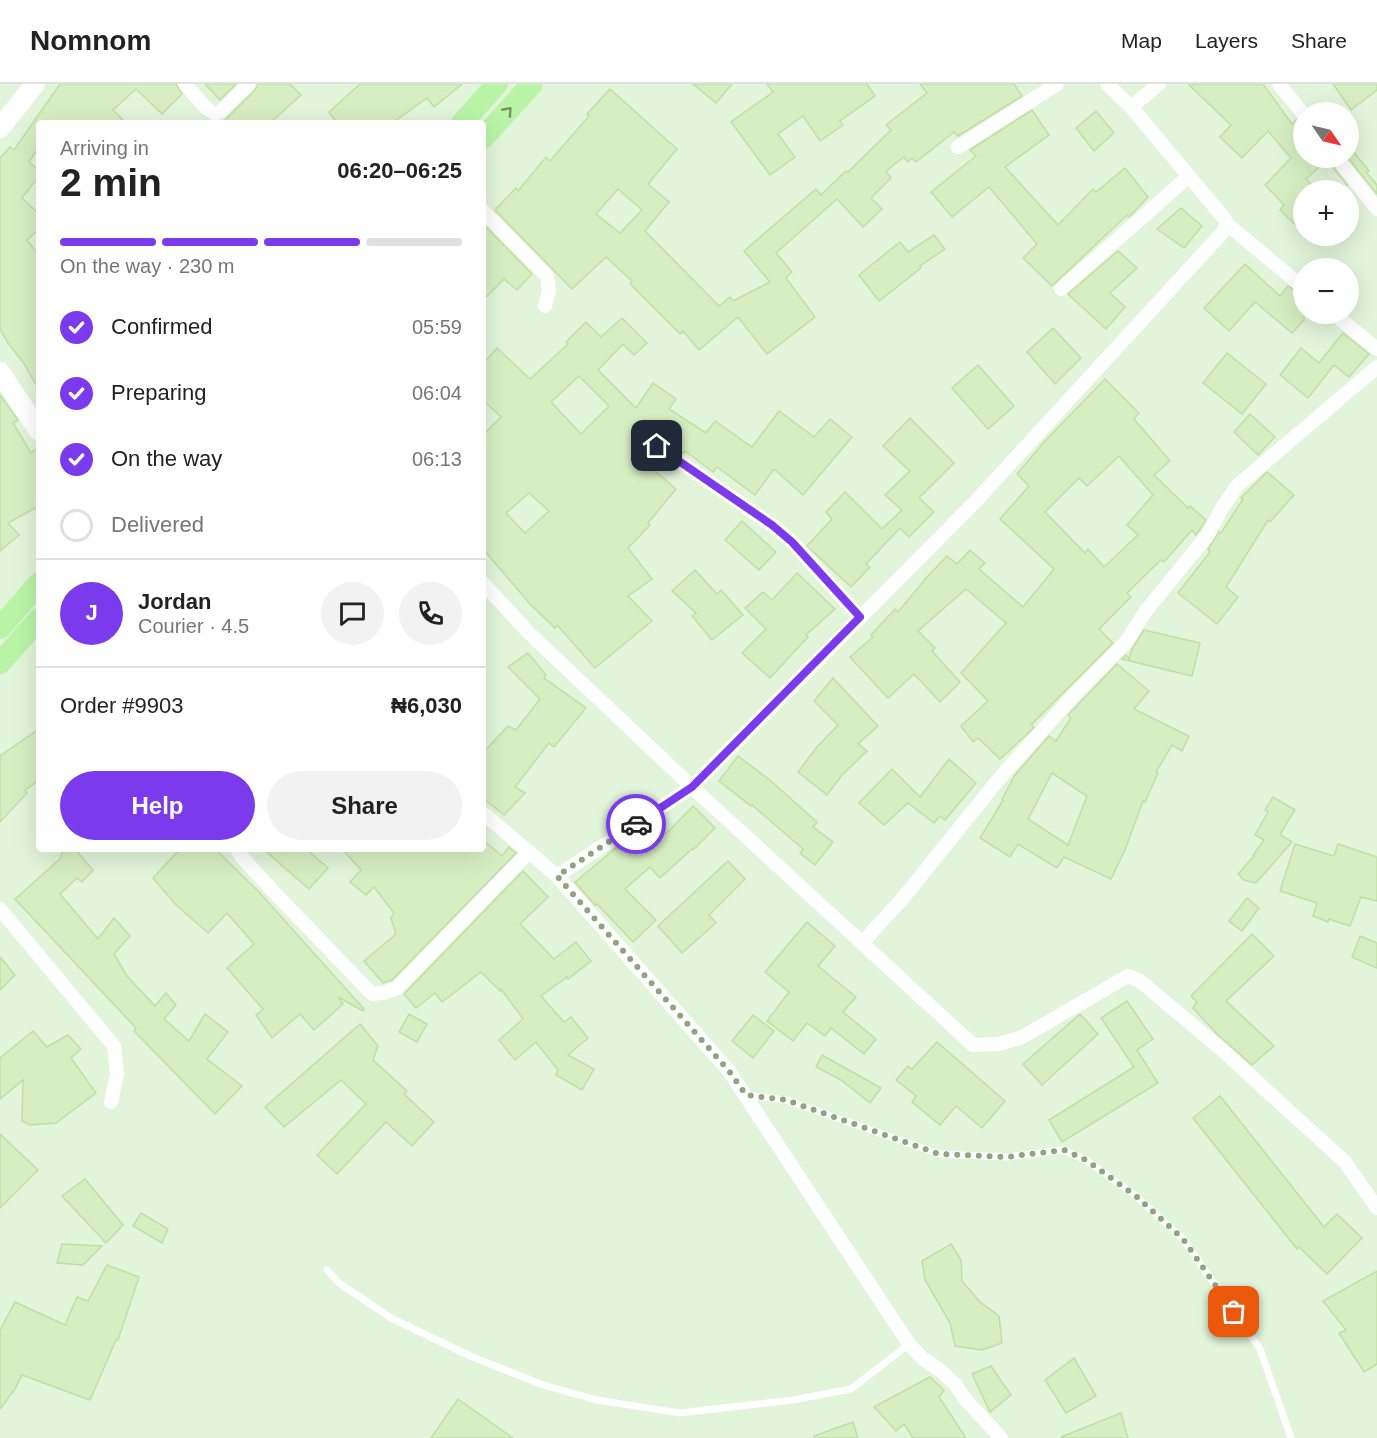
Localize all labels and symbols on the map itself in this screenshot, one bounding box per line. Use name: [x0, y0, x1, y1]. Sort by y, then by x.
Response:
north arrow: [1293, 102, 1359, 168]
one-way arrow: [500, 107, 511, 118]
pin: [631, 420, 682, 471]
courier: [606, 794, 666, 854]
pin: [1208, 1286, 1259, 1337]

